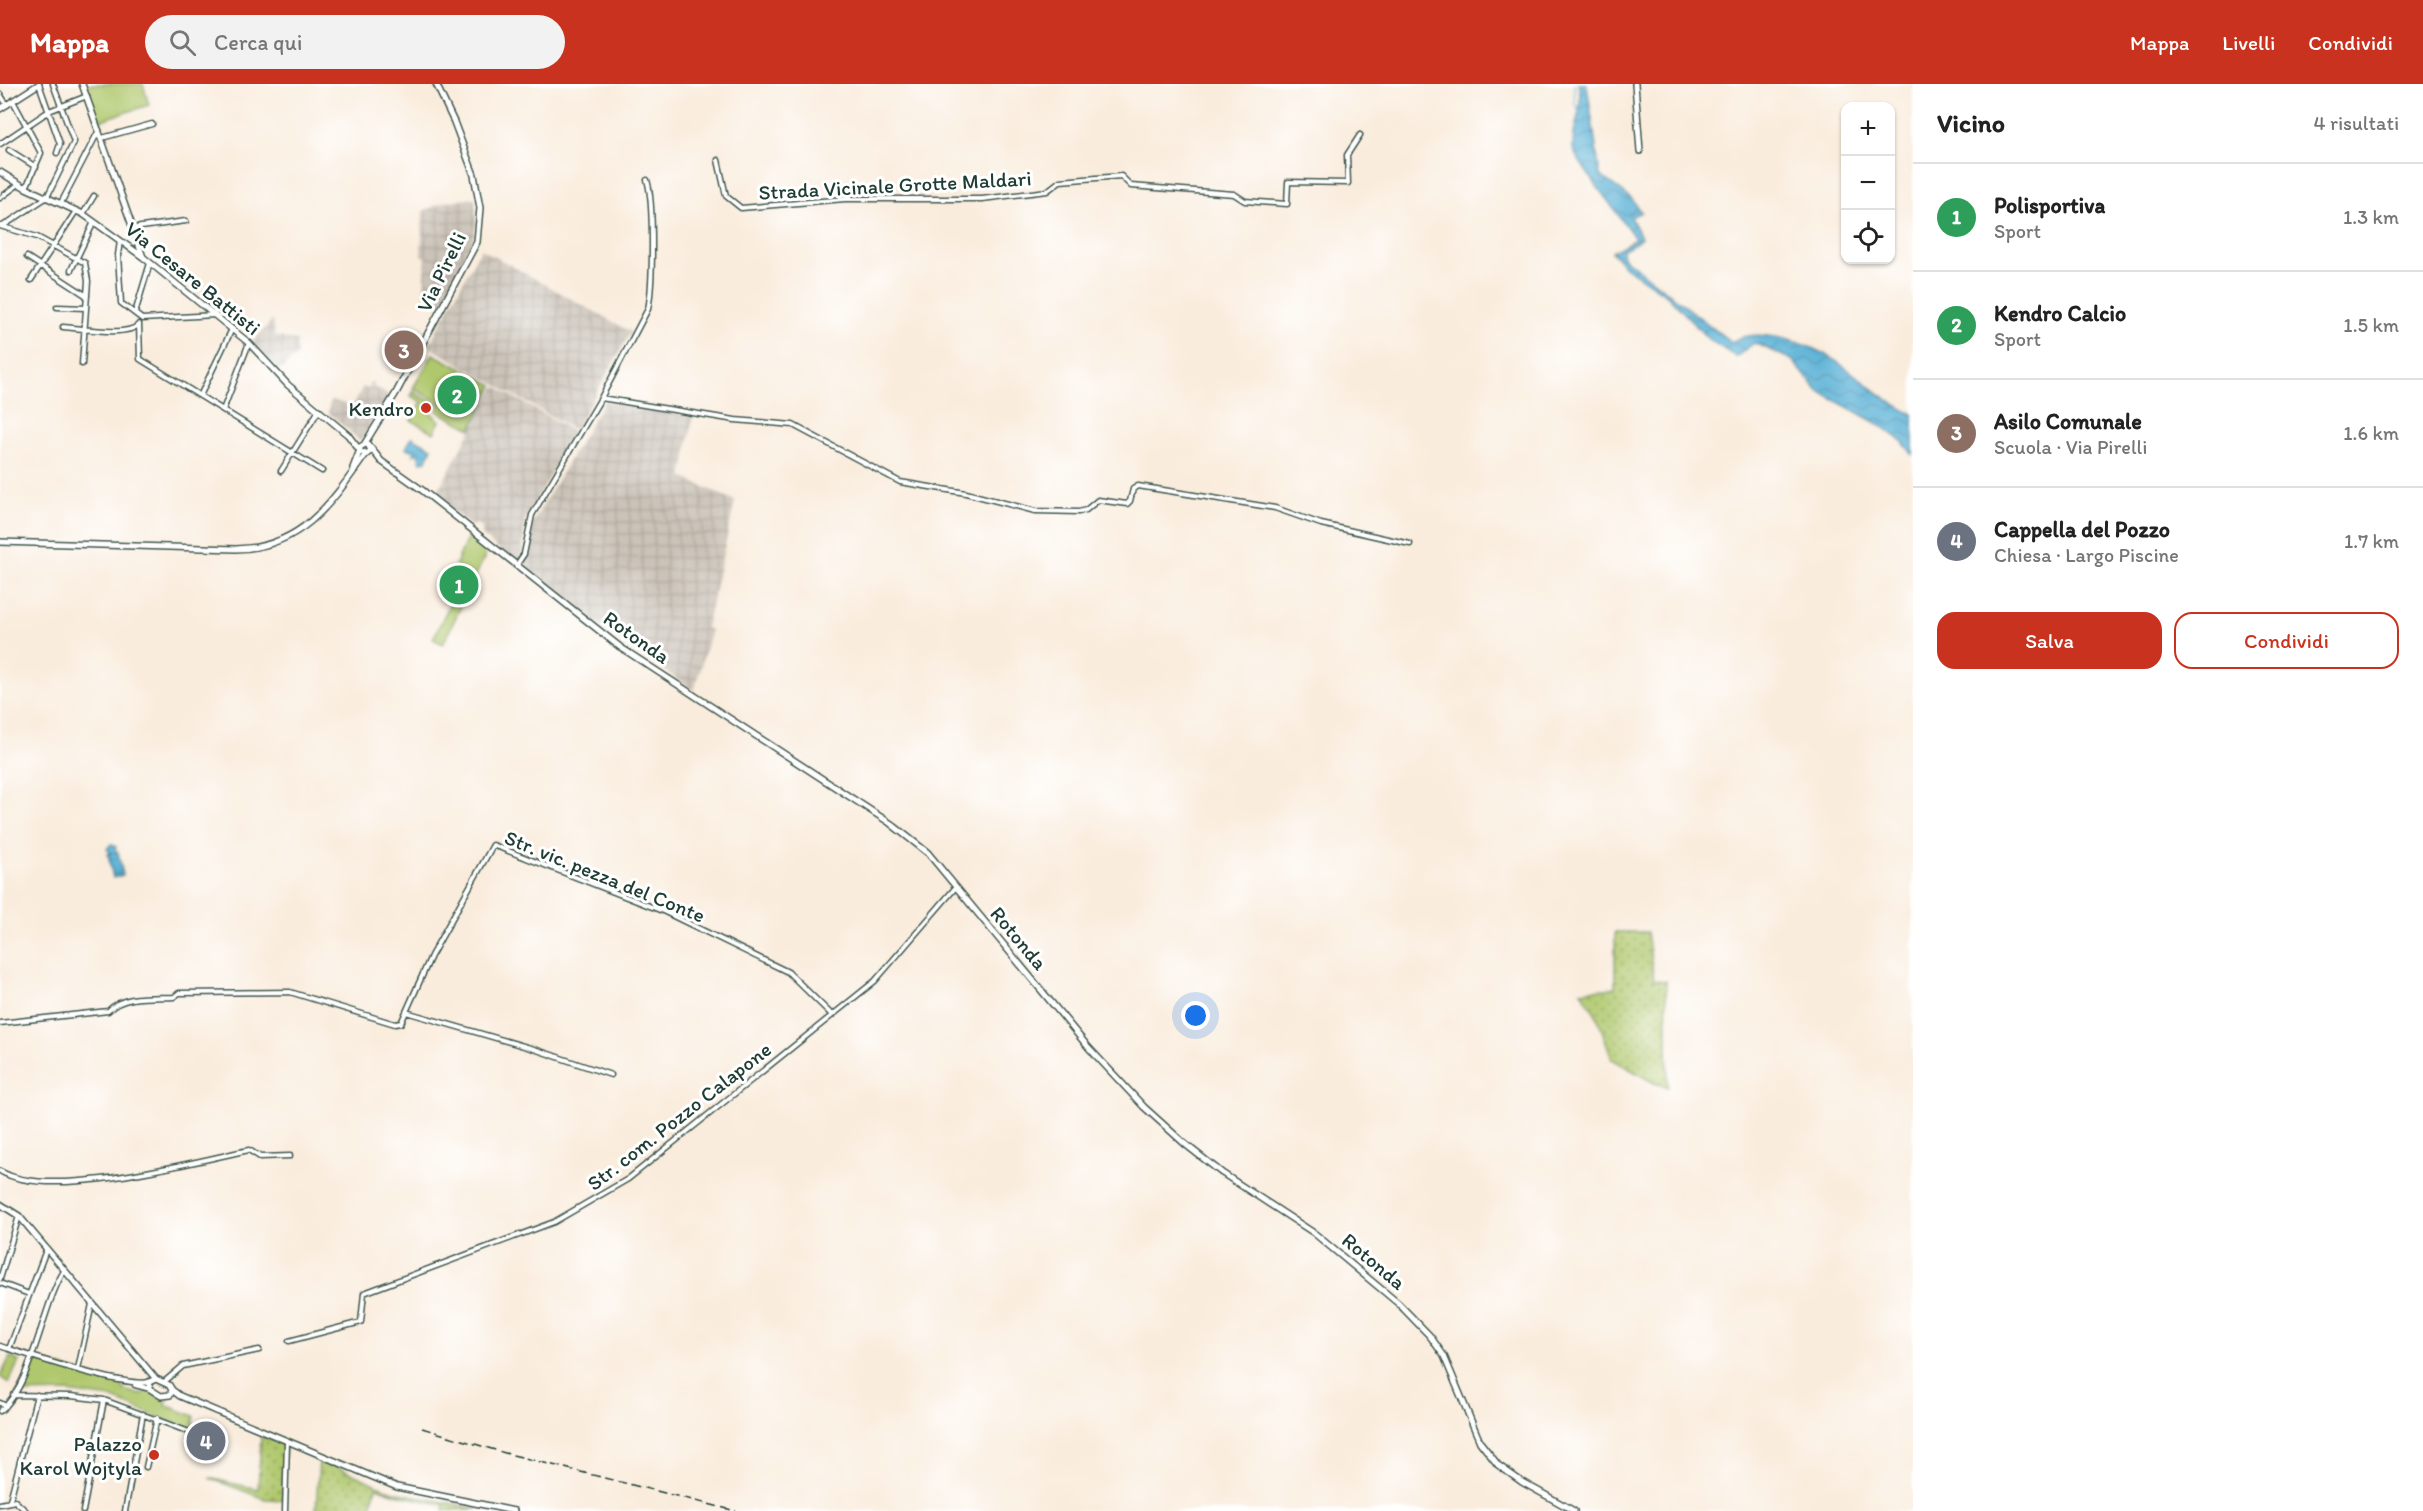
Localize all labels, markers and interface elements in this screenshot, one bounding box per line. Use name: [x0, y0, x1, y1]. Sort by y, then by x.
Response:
search box: [145, 15, 565, 69]
text: Mappa: [30, 25, 109, 59]
icon: search: [166, 26, 199, 59]
text: Cerca qui: [214, 29, 302, 56]
text: Mappa: [2130, 30, 2189, 55]
text: Livelli: [2222, 30, 2275, 55]
text: Condividi: [2308, 30, 2393, 55]
map controls: [1841, 102, 1895, 264]
button: +: [1841, 102, 1895, 156]
text: Vicino: [1937, 107, 2005, 139]
text: 4 risultati: [2313, 111, 2399, 135]
button: −: [1841, 156, 1895, 210]
street label: Strada Vicinale Grotte Maldari: [758, 165, 1032, 205]
text: Polisportiva: [1994, 192, 2105, 219]
text: 1: [1952, 205, 1961, 229]
text: 1.3 km: [2343, 205, 2399, 229]
button: locate: [1841, 210, 1895, 264]
street label: Via Cesare Battisti: [120, 216, 266, 340]
text: Sport: [1994, 219, 2041, 243]
street label: Via Pirelli: [411, 228, 471, 316]
text: Kendro Calcio: [1994, 300, 2126, 327]
text: 2: [1951, 313, 1962, 337]
text: 1.5 km: [2343, 313, 2399, 337]
text: Sport: [1994, 327, 2041, 351]
pin: 3: [384, 328, 424, 372]
pin: 2: [438, 372, 476, 418]
place label: Kendro: [349, 396, 414, 421]
marker: Kendro: [419, 401, 433, 415]
text: Asilo Comunale: [1994, 408, 2142, 435]
text: 3: [1951, 421, 1962, 445]
text: 1.6 km: [2343, 421, 2399, 445]
text: Scuola · Via Pirelli: [1994, 435, 2147, 459]
text: Cappella del Pozzo: [1994, 516, 2170, 543]
text: 4: [1950, 529, 1963, 553]
text: 1.7 km: [2344, 529, 2399, 553]
text: Chiesa · Largo Piscine: [1994, 543, 2179, 567]
pin: 1: [440, 562, 478, 608]
street label: Rotonda: [599, 605, 675, 669]
button: Salva: [1937, 612, 2162, 669]
button: Condividi: [2174, 612, 2399, 669]
street label: Str. vic. pezza del Conte: [501, 824, 709, 928]
street label: Rotonda: [985, 901, 1053, 975]
your location: [1181, 1001, 1210, 1030]
street label: Str. com. Pozzo Calapone: [582, 1036, 776, 1196]
street label: Rotonda: [1337, 1227, 1411, 1295]
pin: 4: [186, 1418, 226, 1464]
place label: Palazzo Karol Wojtyla: [20, 1431, 142, 1480]
marker: Palazzo Karol Wojtyla: [147, 1448, 161, 1462]

